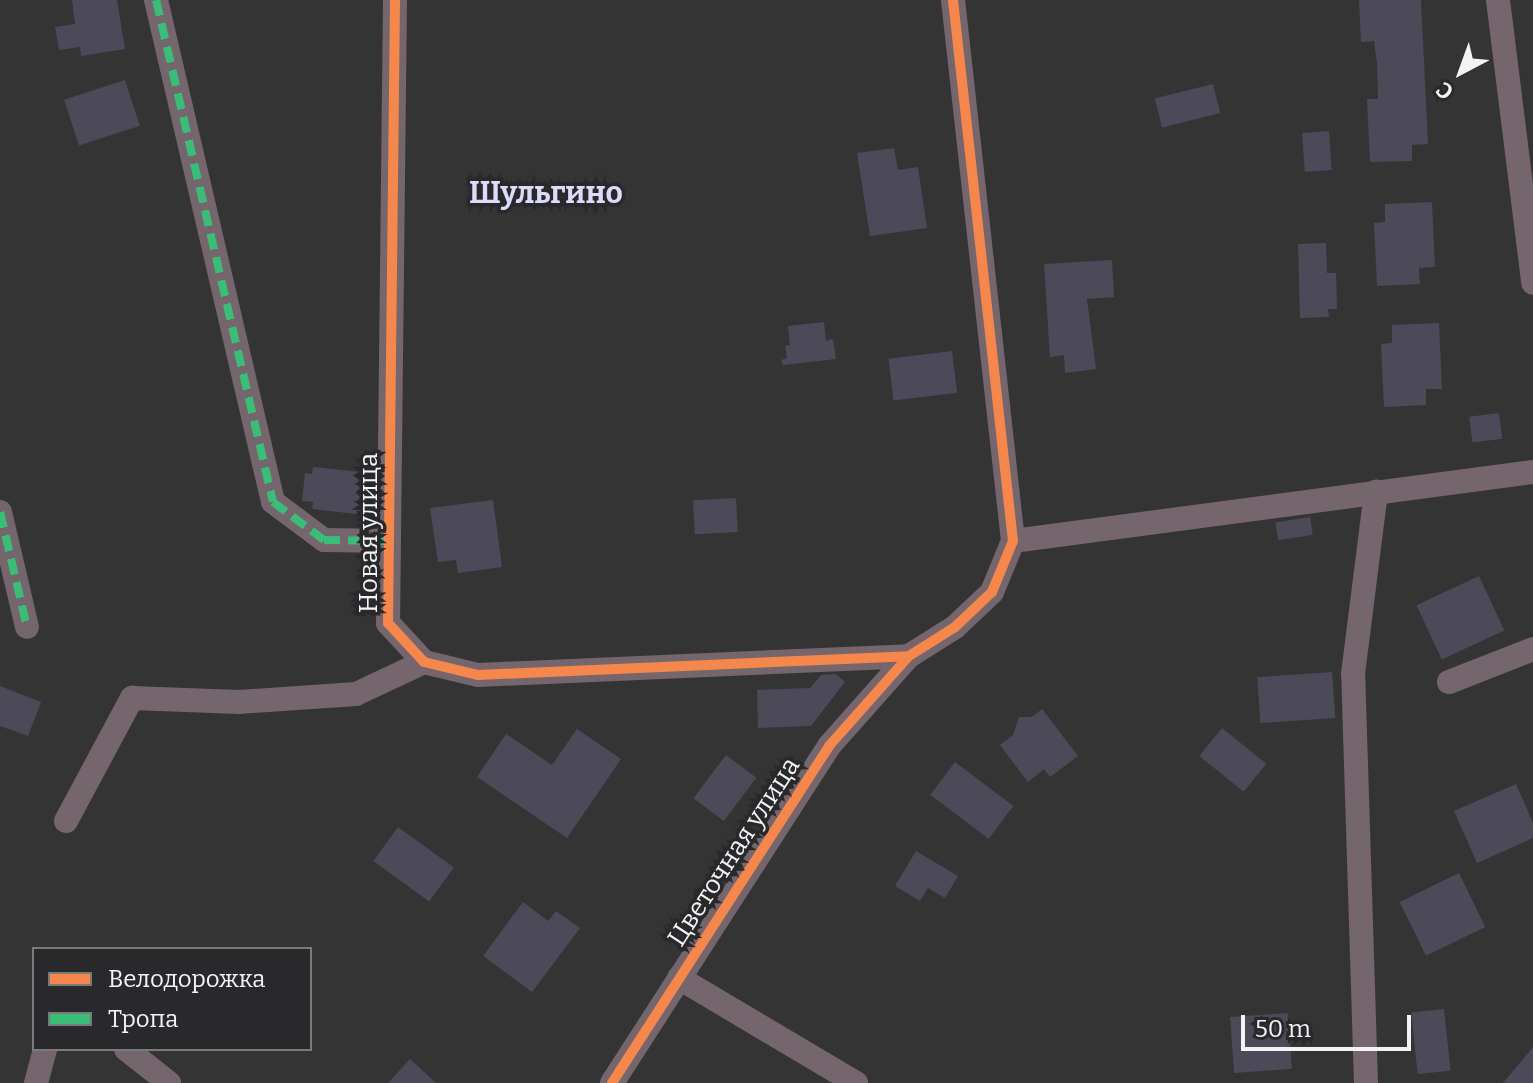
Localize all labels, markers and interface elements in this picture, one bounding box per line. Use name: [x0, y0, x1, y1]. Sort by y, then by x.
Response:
north arrow: [1421, 32, 1501, 112]
text: С: [1431, 76, 1459, 105]
district label: Шульгино: [469, 175, 623, 211]
street label: Новая улица: [353, 453, 385, 613]
street label: Цветочная улица: [661, 752, 807, 952]
legend: [32, 947, 312, 1051]
text: Велодорожка: [108, 965, 265, 993]
scale bar: [1245, 999, 1415, 1049]
text: Тропа: [108, 1005, 179, 1033]
text: 50 m: [1255, 1015, 1311, 1043]

